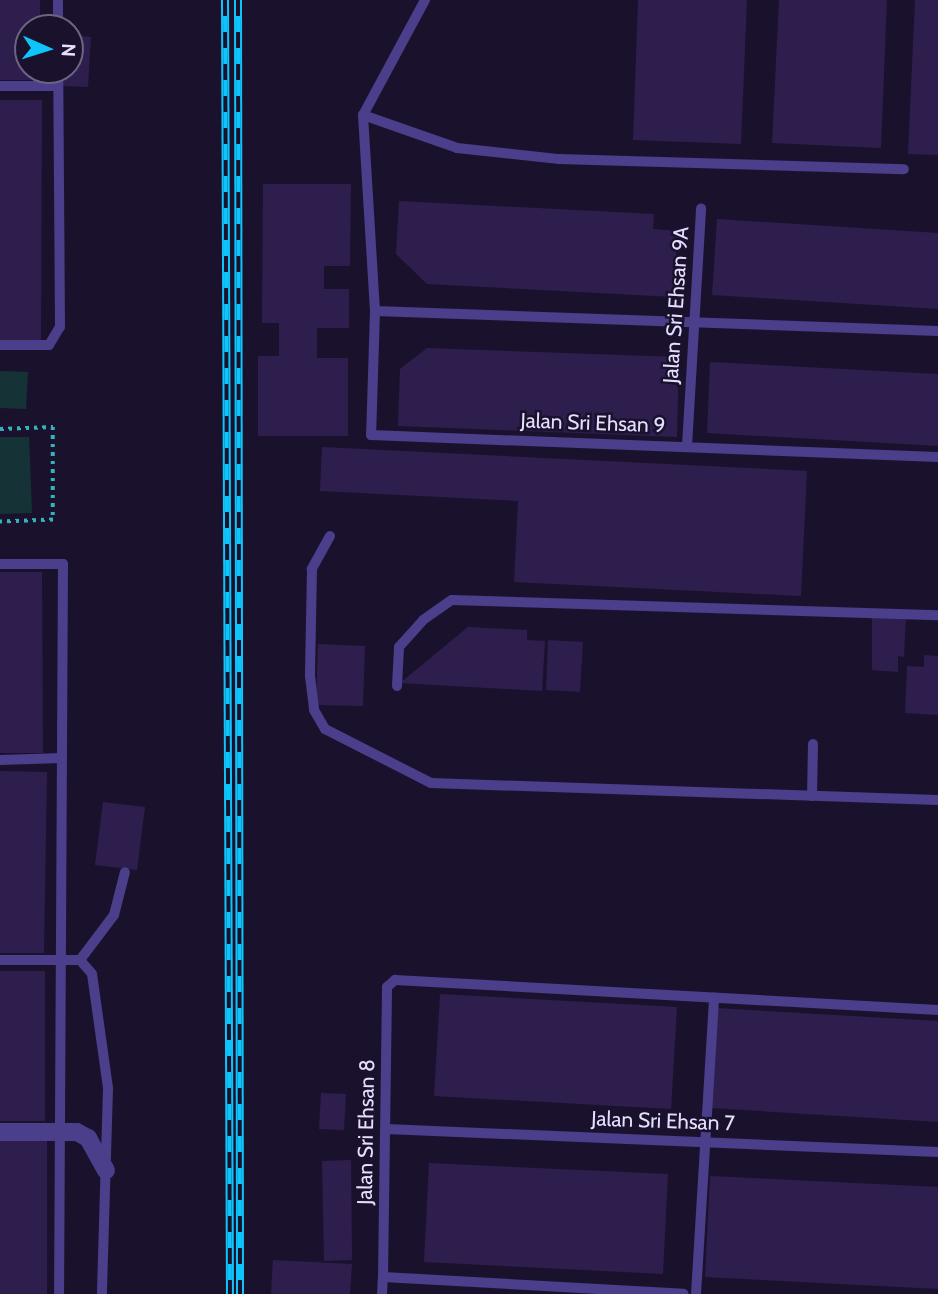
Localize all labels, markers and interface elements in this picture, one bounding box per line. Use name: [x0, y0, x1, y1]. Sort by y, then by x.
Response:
north arrow: [14, 14, 84, 84]
text: N: [57, 43, 80, 57]
street label: Jalan Sri Ehsan 9A: [658, 226, 694, 384]
street label: Jalan Sri Ehsan 9: [520, 408, 666, 438]
street label: Jalan Sri Ehsan 8: [352, 1059, 380, 1205]
street label: Jalan Sri Ehsan 7: [591, 1106, 735, 1136]

